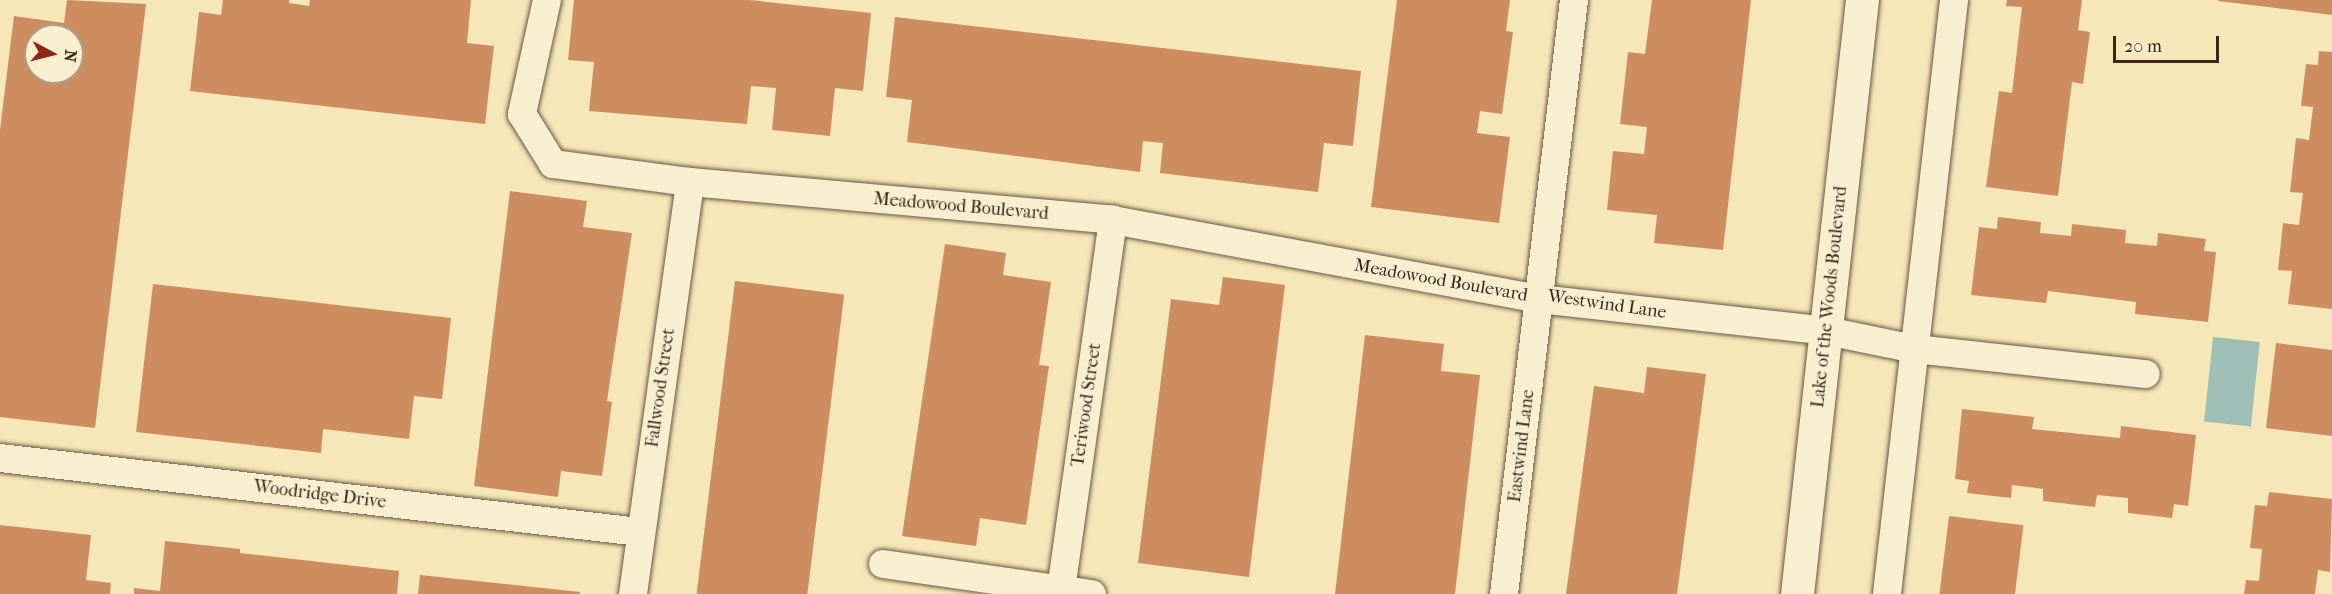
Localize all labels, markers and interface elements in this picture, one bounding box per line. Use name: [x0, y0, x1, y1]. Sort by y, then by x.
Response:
north arrow: [24, 24, 84, 84]
scale bar: [2116, 24, 2222, 62]
text: 20 m: [2124, 36, 2162, 57]
text: N: [60, 49, 81, 63]
street label: Lake of the Woods Boulevard: [1808, 185, 1852, 409]
street label: Meadowood Boulevard: [872, 189, 1050, 225]
street label: Meadowood Boulevard: [1353, 255, 1529, 307]
street label: Westwind Lane: [1546, 286, 1668, 324]
street label: Fallwood Street: [642, 327, 680, 449]
street label: Teriwood Street: [1068, 342, 1106, 468]
street label: Eastwind Lane: [1504, 388, 1540, 504]
street label: Woodridge Drive: [252, 476, 388, 514]

